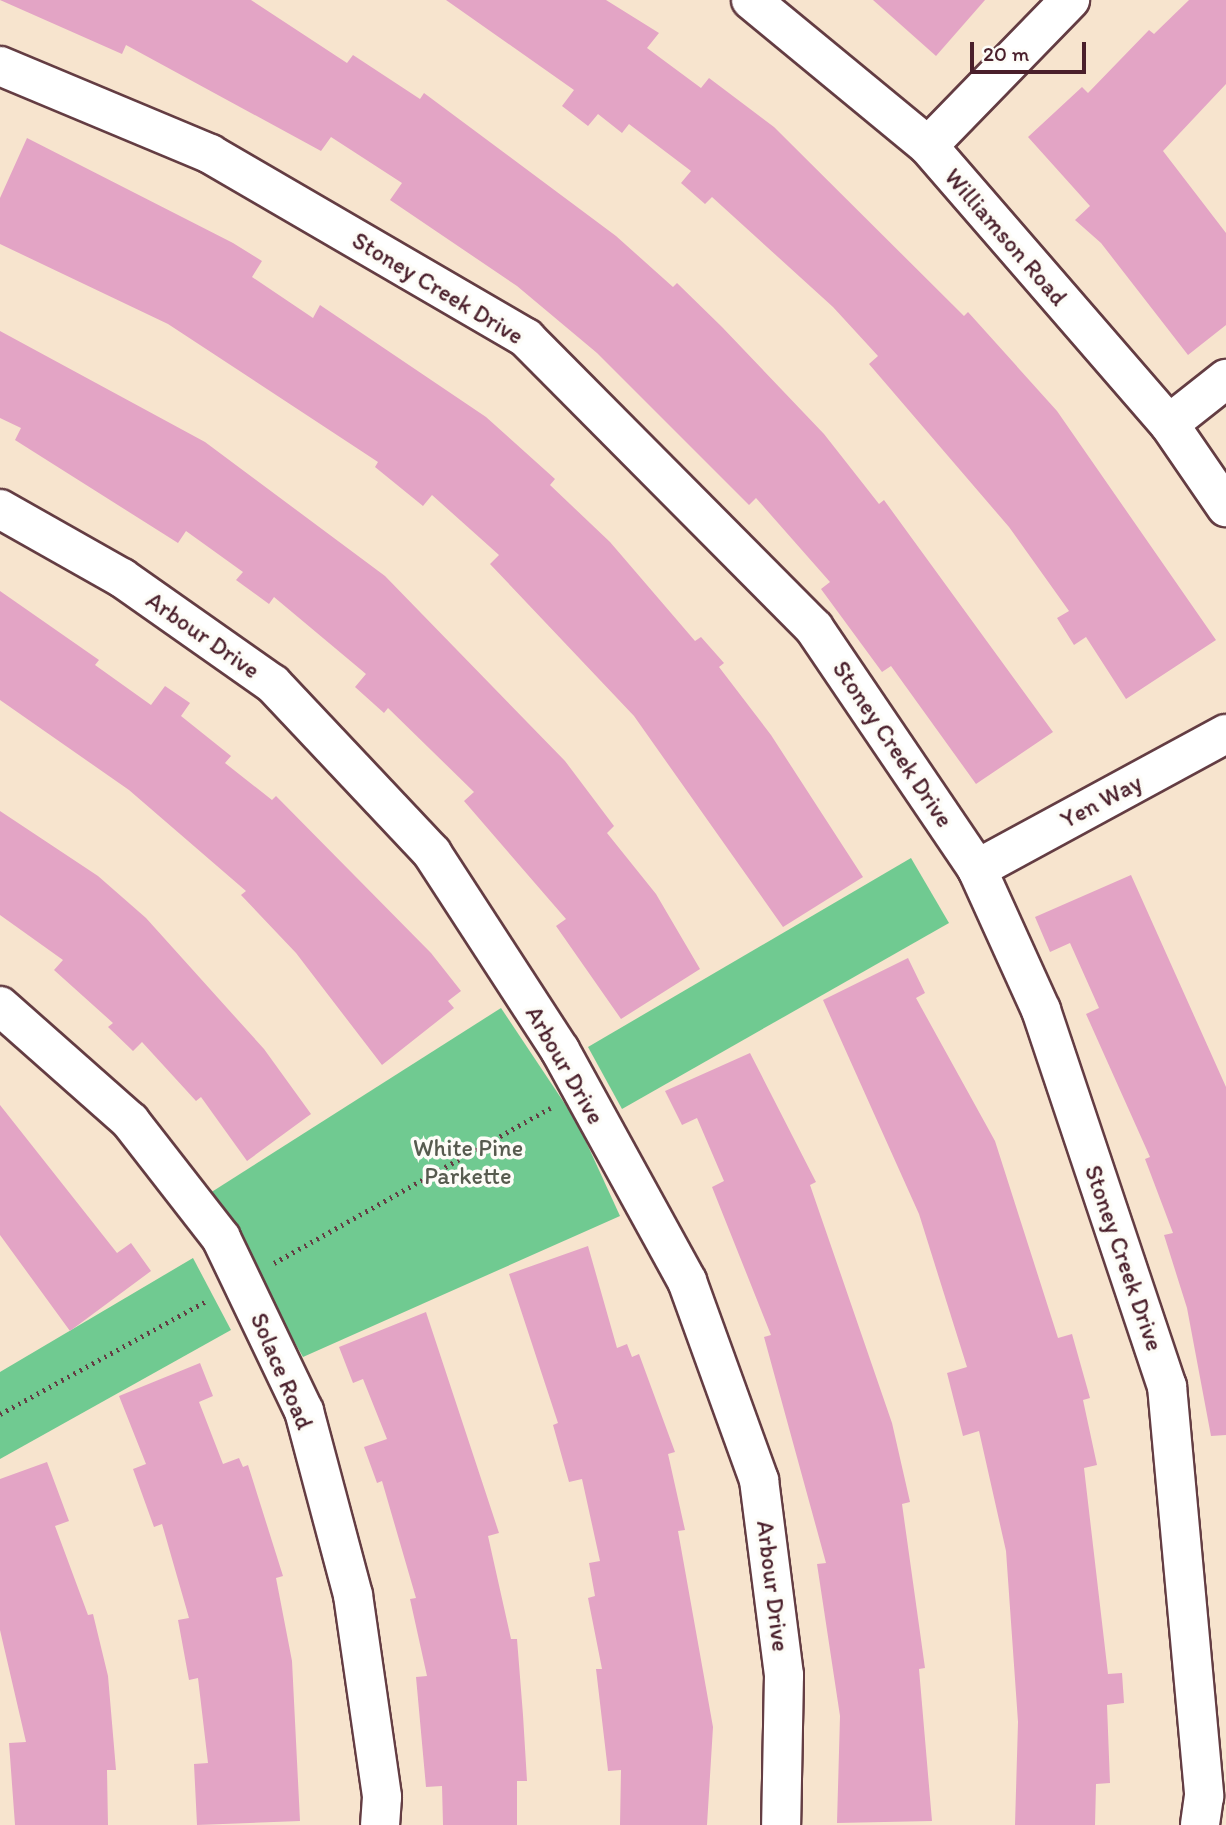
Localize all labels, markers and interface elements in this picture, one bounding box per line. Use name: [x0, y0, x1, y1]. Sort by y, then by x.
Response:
scale bar: [974, 28, 1090, 72]
text: 20 m: [983, 41, 1029, 66]
street label: Williamson Road: [939, 163, 1073, 311]
street label: Stoney Creek Drive: [347, 225, 529, 351]
street label: Arbour Drive: [141, 585, 265, 685]
street label: Stoney Creek Drive: [827, 655, 959, 833]
street label: Yen Way: [1056, 768, 1146, 834]
street label: Arbour Drive: [520, 1001, 610, 1129]
park label: White Pine Parkette: [413, 1134, 523, 1190]
street label: Stoney Creek Drive: [1079, 1161, 1169, 1355]
street label: Solace Road: [245, 1308, 319, 1434]
street label: Arbour Drive: [751, 1519, 795, 1653]

